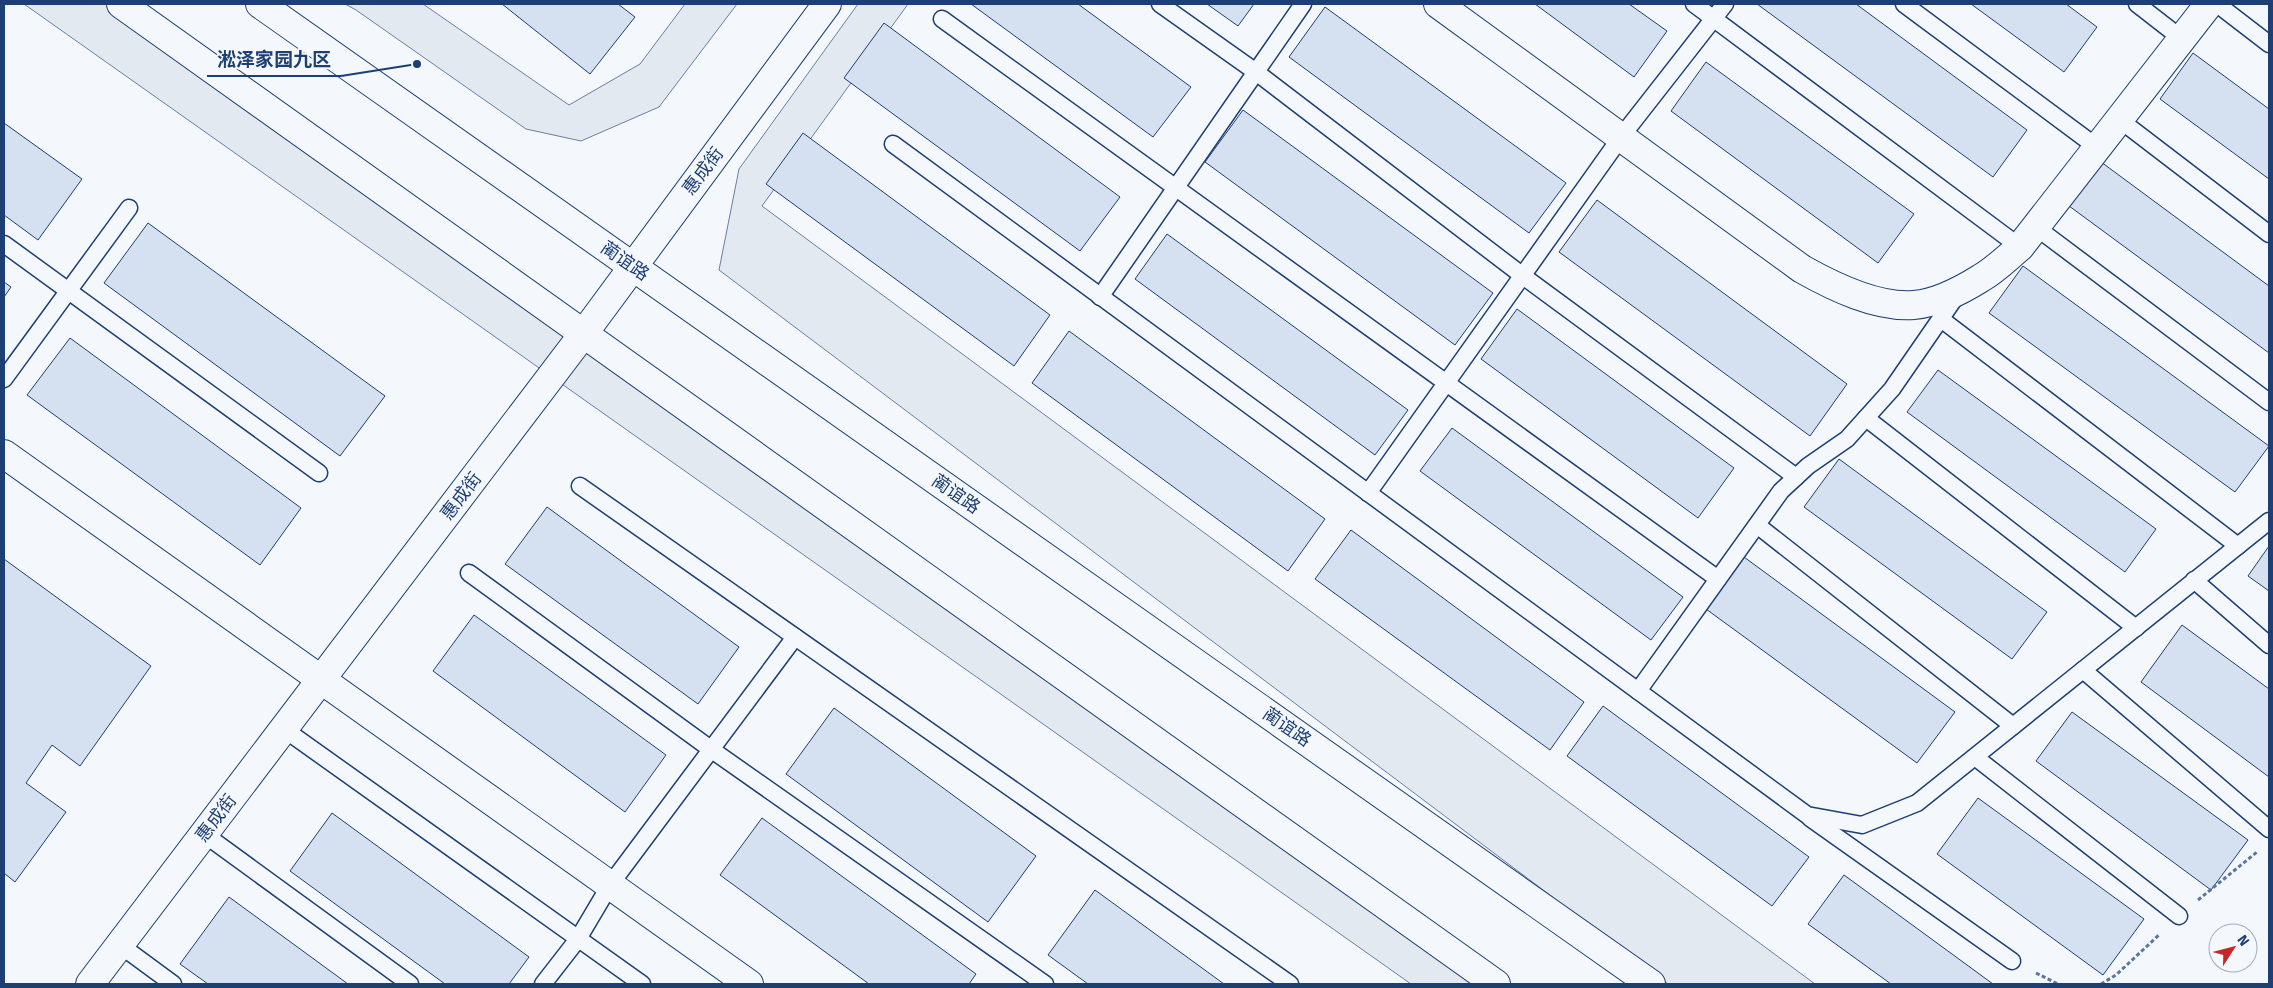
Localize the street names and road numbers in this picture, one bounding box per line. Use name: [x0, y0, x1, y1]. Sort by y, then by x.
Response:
street label: 惠成街: [678, 143, 728, 199]
street label: 蔺谊路: [597, 237, 653, 285]
street label: 惠成街: [436, 468, 486, 524]
street label: 蔺谊路: [928, 470, 984, 518]
street label: 蔺谊路: [1259, 703, 1315, 751]
street label: 惠成街: [191, 790, 241, 846]

